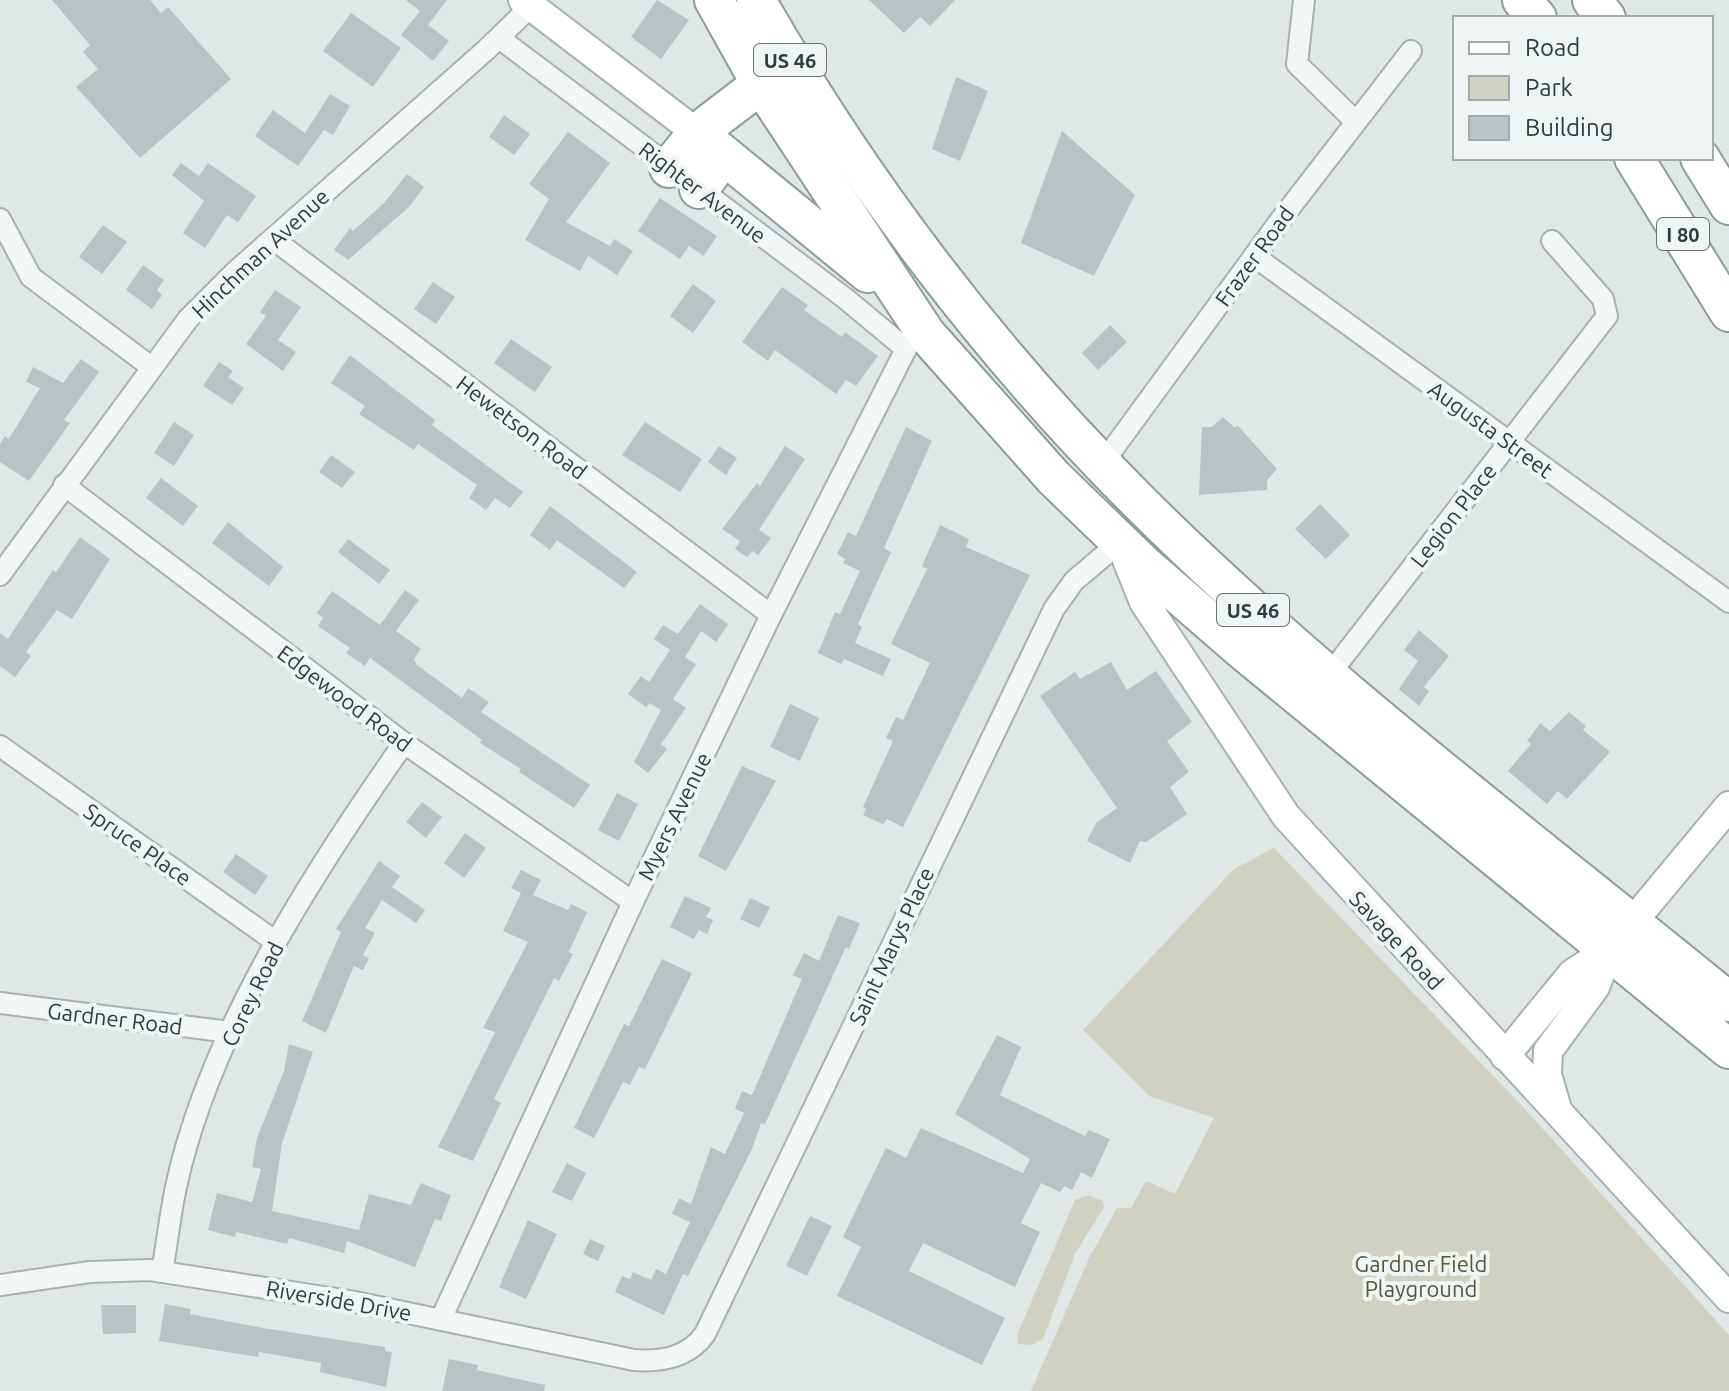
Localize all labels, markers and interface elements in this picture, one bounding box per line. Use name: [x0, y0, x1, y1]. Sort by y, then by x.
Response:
legend: [1453, 16, 1713, 160]
text: Road: [1525, 34, 1580, 61]
road number: US 46: [754, 44, 826, 76]
text: Park: [1525, 74, 1573, 101]
text: Building: [1525, 114, 1613, 141]
street label: Righter Avenue: [635, 136, 771, 248]
street label: Hinchman Avenue: [186, 183, 334, 323]
street label: Frazer Road: [1210, 201, 1298, 311]
road number: I 80: [1657, 218, 1709, 250]
street label: Hewetson Road: [452, 370, 592, 484]
street label: Augusta Street: [1424, 375, 1558, 483]
street label: Legion Place: [1405, 458, 1501, 572]
road number: US 46: [1217, 594, 1289, 626]
street label: Edgewood Road: [273, 640, 417, 756]
street label: Myers Avenue: [632, 748, 716, 884]
street label: Spruce Place: [80, 798, 196, 890]
street label: Saint Marys Place: [843, 863, 939, 1029]
street label: Savage Road: [1345, 886, 1449, 994]
street label: Corey Road: [216, 938, 288, 1050]
street label: Gardner Road: [46, 997, 184, 1039]
park label: Gardner Field Playground: [1355, 1251, 1487, 1301]
street label: Riverside Drive: [264, 1275, 414, 1325]

